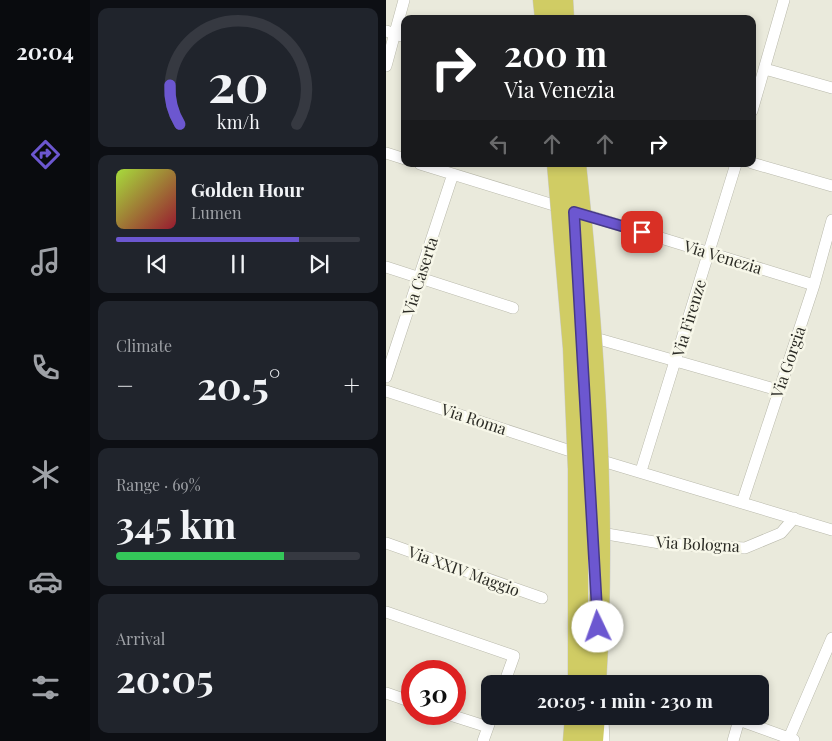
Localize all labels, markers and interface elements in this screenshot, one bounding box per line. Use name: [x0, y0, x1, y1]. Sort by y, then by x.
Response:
text: 200 m: [504, 29, 607, 76]
icon: right: [421, 35, 486, 100]
text: 20:04: [16, 36, 74, 66]
text: 20: [208, 47, 268, 116]
text: Via Venezia: [504, 74, 615, 104]
text: km/h: [217, 110, 260, 133]
icon: left: [485, 130, 513, 158]
icon: ahead: [538, 130, 566, 158]
icon: ahead: [591, 130, 619, 158]
icon: right: [644, 130, 672, 158]
icon: directions: [28, 137, 63, 172]
text: Golden Hour: [191, 176, 304, 202]
text: Lumen: [191, 202, 242, 223]
pin: [621, 211, 663, 253]
icon: arrive: [628, 218, 656, 246]
street label: Via Caserta: [397, 234, 442, 319]
street label: Via Venezia: [681, 234, 765, 278]
icon: music: [28, 244, 63, 279]
icon: previous: [143, 250, 171, 278]
icon: pause: [224, 250, 252, 278]
icon: next: [305, 250, 333, 278]
street label: Via Firenze: [666, 277, 710, 360]
street label: Via Gorgia: [765, 323, 810, 401]
text: Climate: [116, 335, 172, 356]
icon: phone: [28, 350, 63, 385]
text: 20.5°: [197, 359, 280, 410]
text: −: [116, 366, 134, 403]
text: +: [344, 366, 360, 403]
street label: Via Roma: [438, 398, 509, 439]
icon: climate: [28, 457, 63, 492]
text: Range · 69%: [116, 474, 201, 495]
text: 345 km: [116, 498, 236, 549]
street label: Via Bologna: [655, 531, 740, 556]
street label: Via XXIV Maggio: [405, 540, 523, 601]
icon: car: [28, 564, 63, 599]
position arrow: [571, 600, 623, 652]
text: Arrival: [116, 628, 165, 649]
text: 20:05: [116, 652, 213, 703]
speed limit sign: 30: [401, 660, 466, 725]
icon: filters: [28, 670, 63, 705]
text: 20:05 · 1 min · 230 m: [537, 687, 713, 713]

